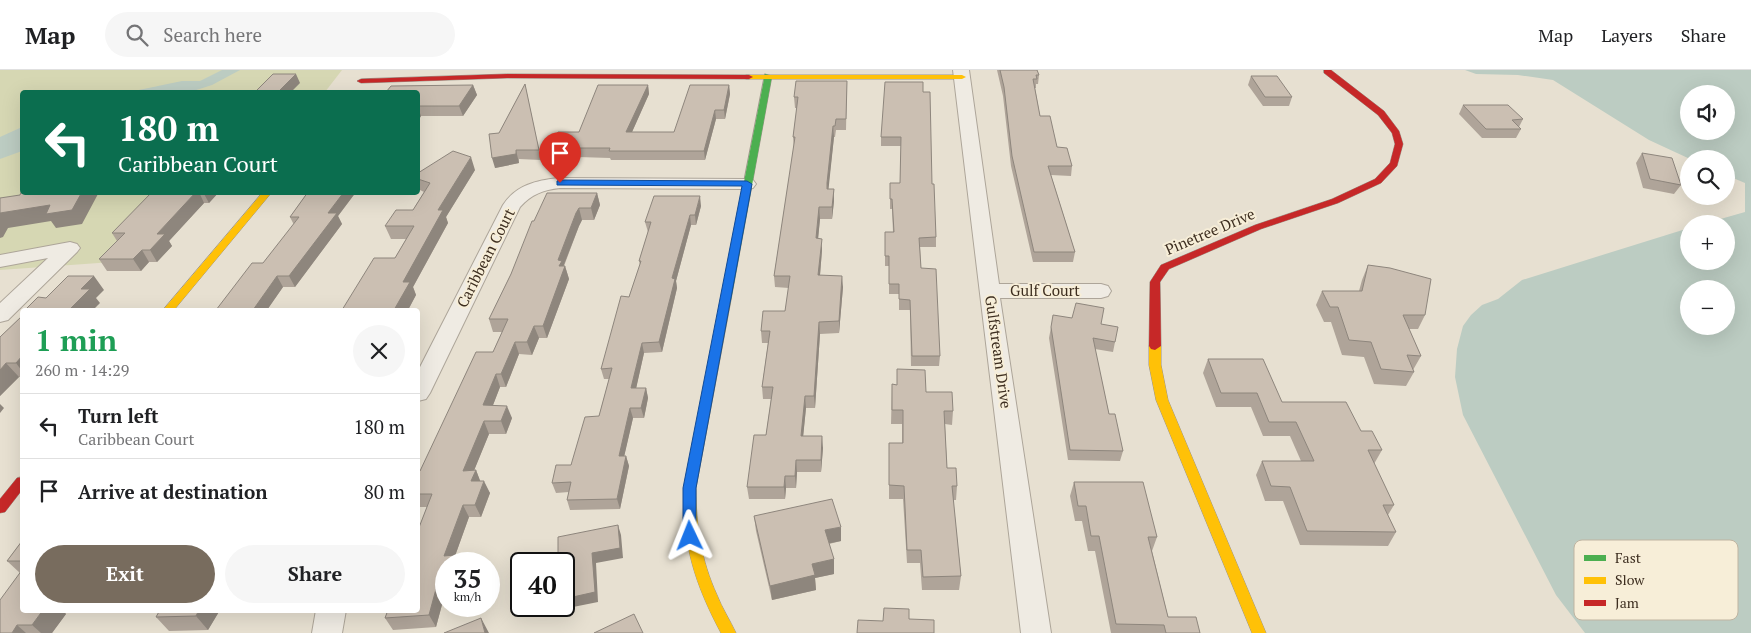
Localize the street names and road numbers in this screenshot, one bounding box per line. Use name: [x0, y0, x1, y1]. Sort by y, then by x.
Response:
street label: Pinetree Drive: [1162, 203, 1258, 259]
street label: Caribbean Court: [451, 204, 519, 311]
street label: Gulf Court: [1010, 280, 1080, 300]
street label: Gulfstream Drive: [981, 294, 1017, 410]

